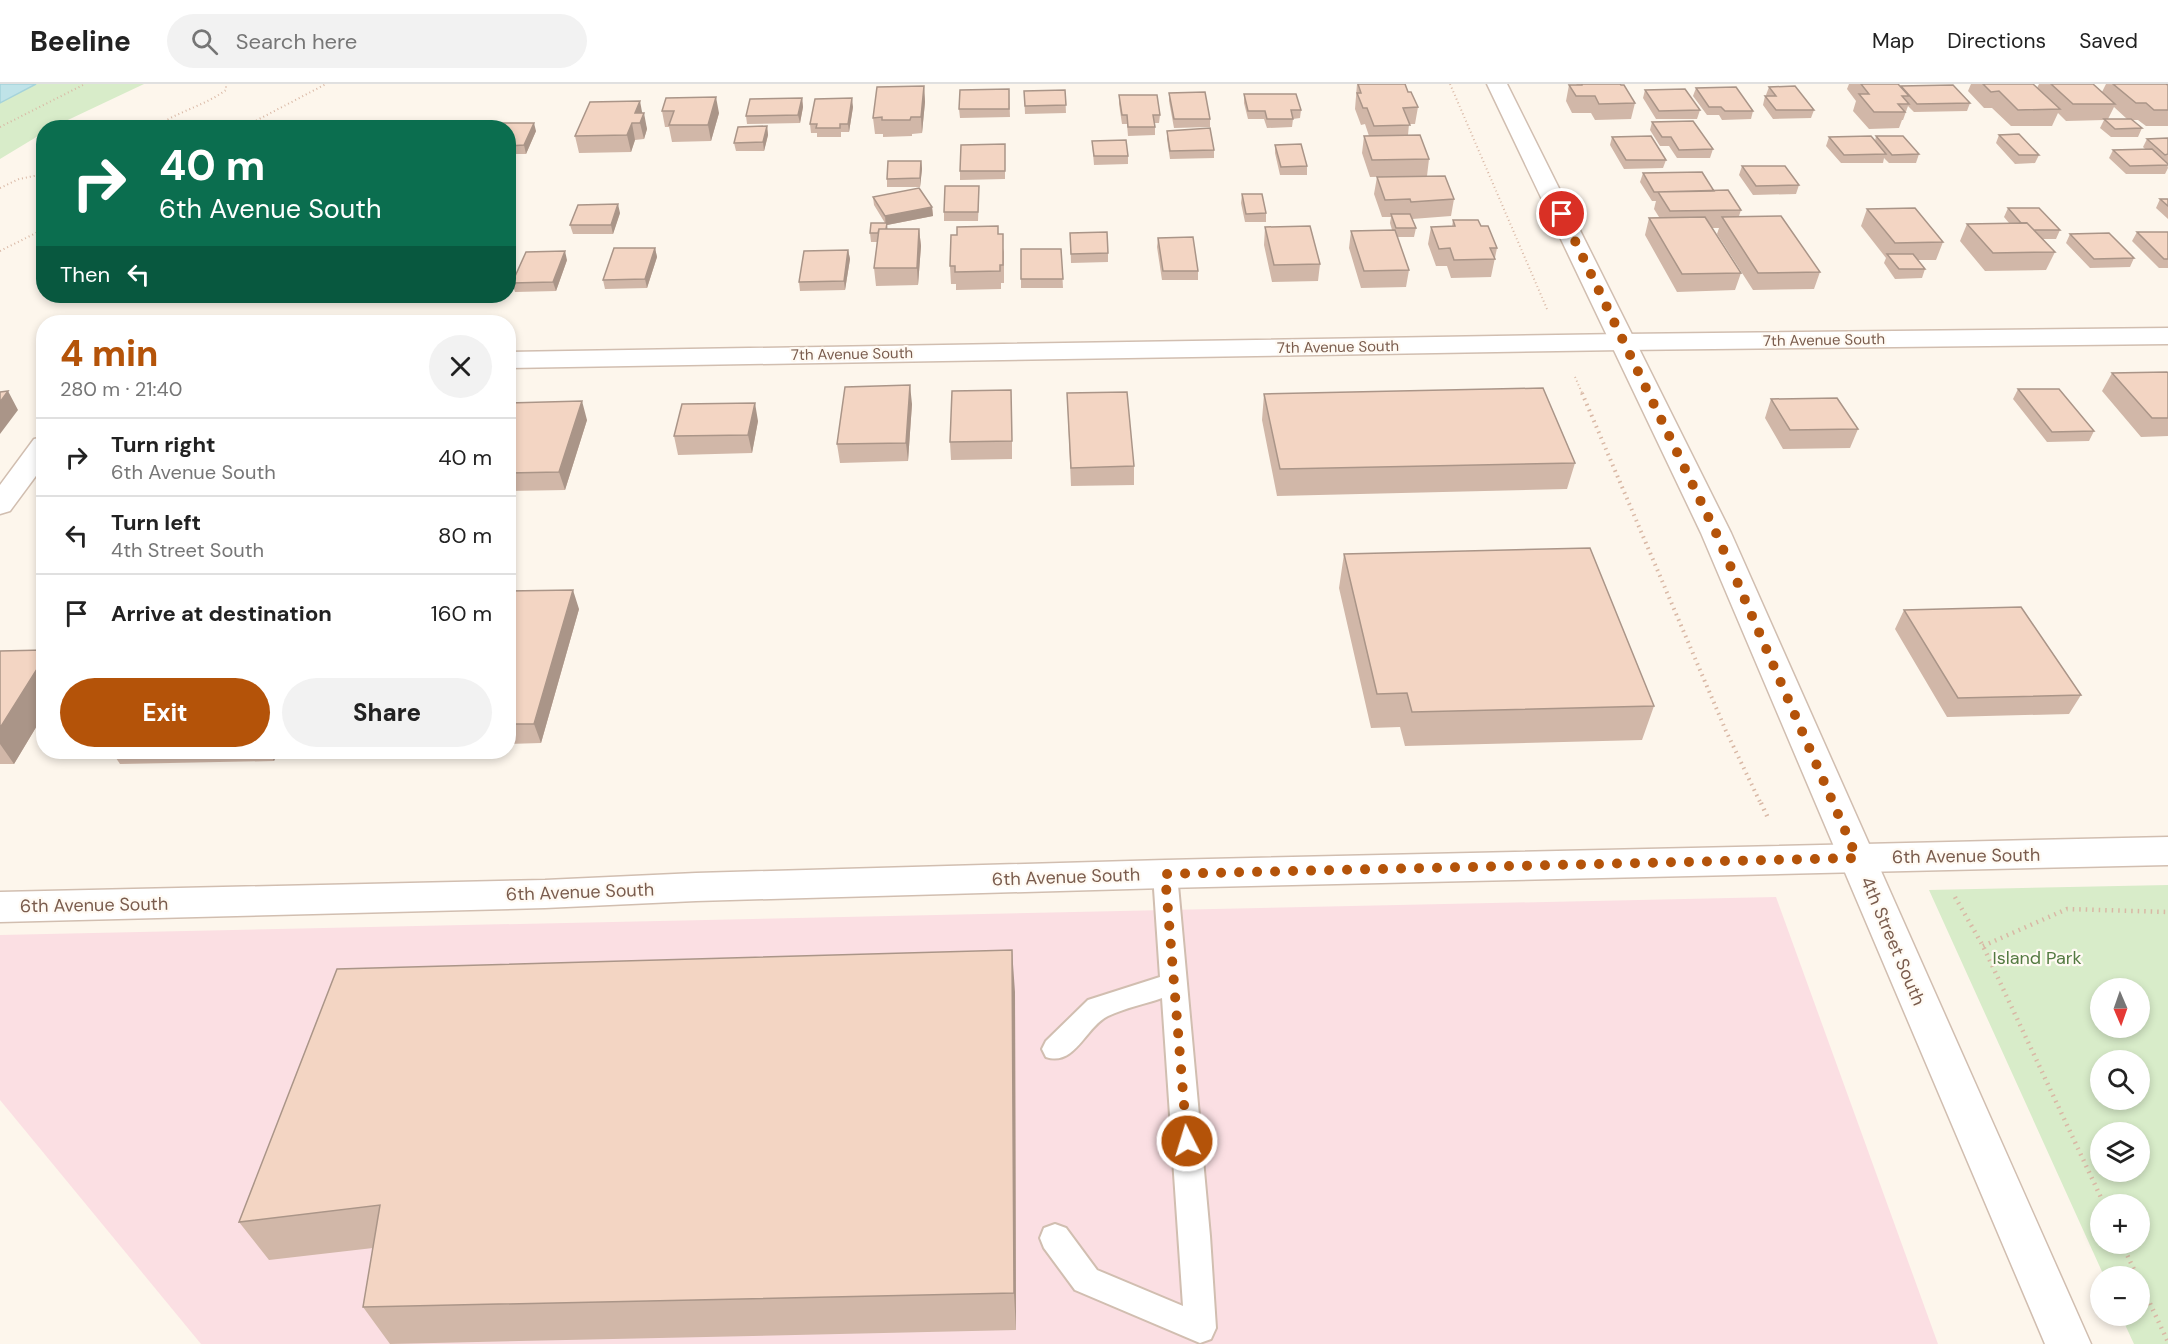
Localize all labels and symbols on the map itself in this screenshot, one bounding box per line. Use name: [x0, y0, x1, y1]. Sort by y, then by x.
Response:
pin: [1536, 188, 1587, 239]
street label: 7th Avenue South: [1763, 329, 1885, 351]
street label: 7th Avenue South: [1277, 336, 1399, 358]
street label: 7th Avenue South: [791, 343, 913, 365]
street label: 6th Avenue South: [1892, 843, 2040, 869]
street label: 6th Avenue South: [991, 862, 1141, 892]
street label: 4th Street South: [1855, 873, 1931, 1009]
street label: 6th Avenue South: [505, 877, 655, 907]
street label: 6th Avenue South: [20, 892, 168, 918]
park label: Island Park: [1992, 946, 2082, 970]
north arrow: [2090, 978, 2150, 1038]
position arrow: [1155, 1109, 1219, 1173]

